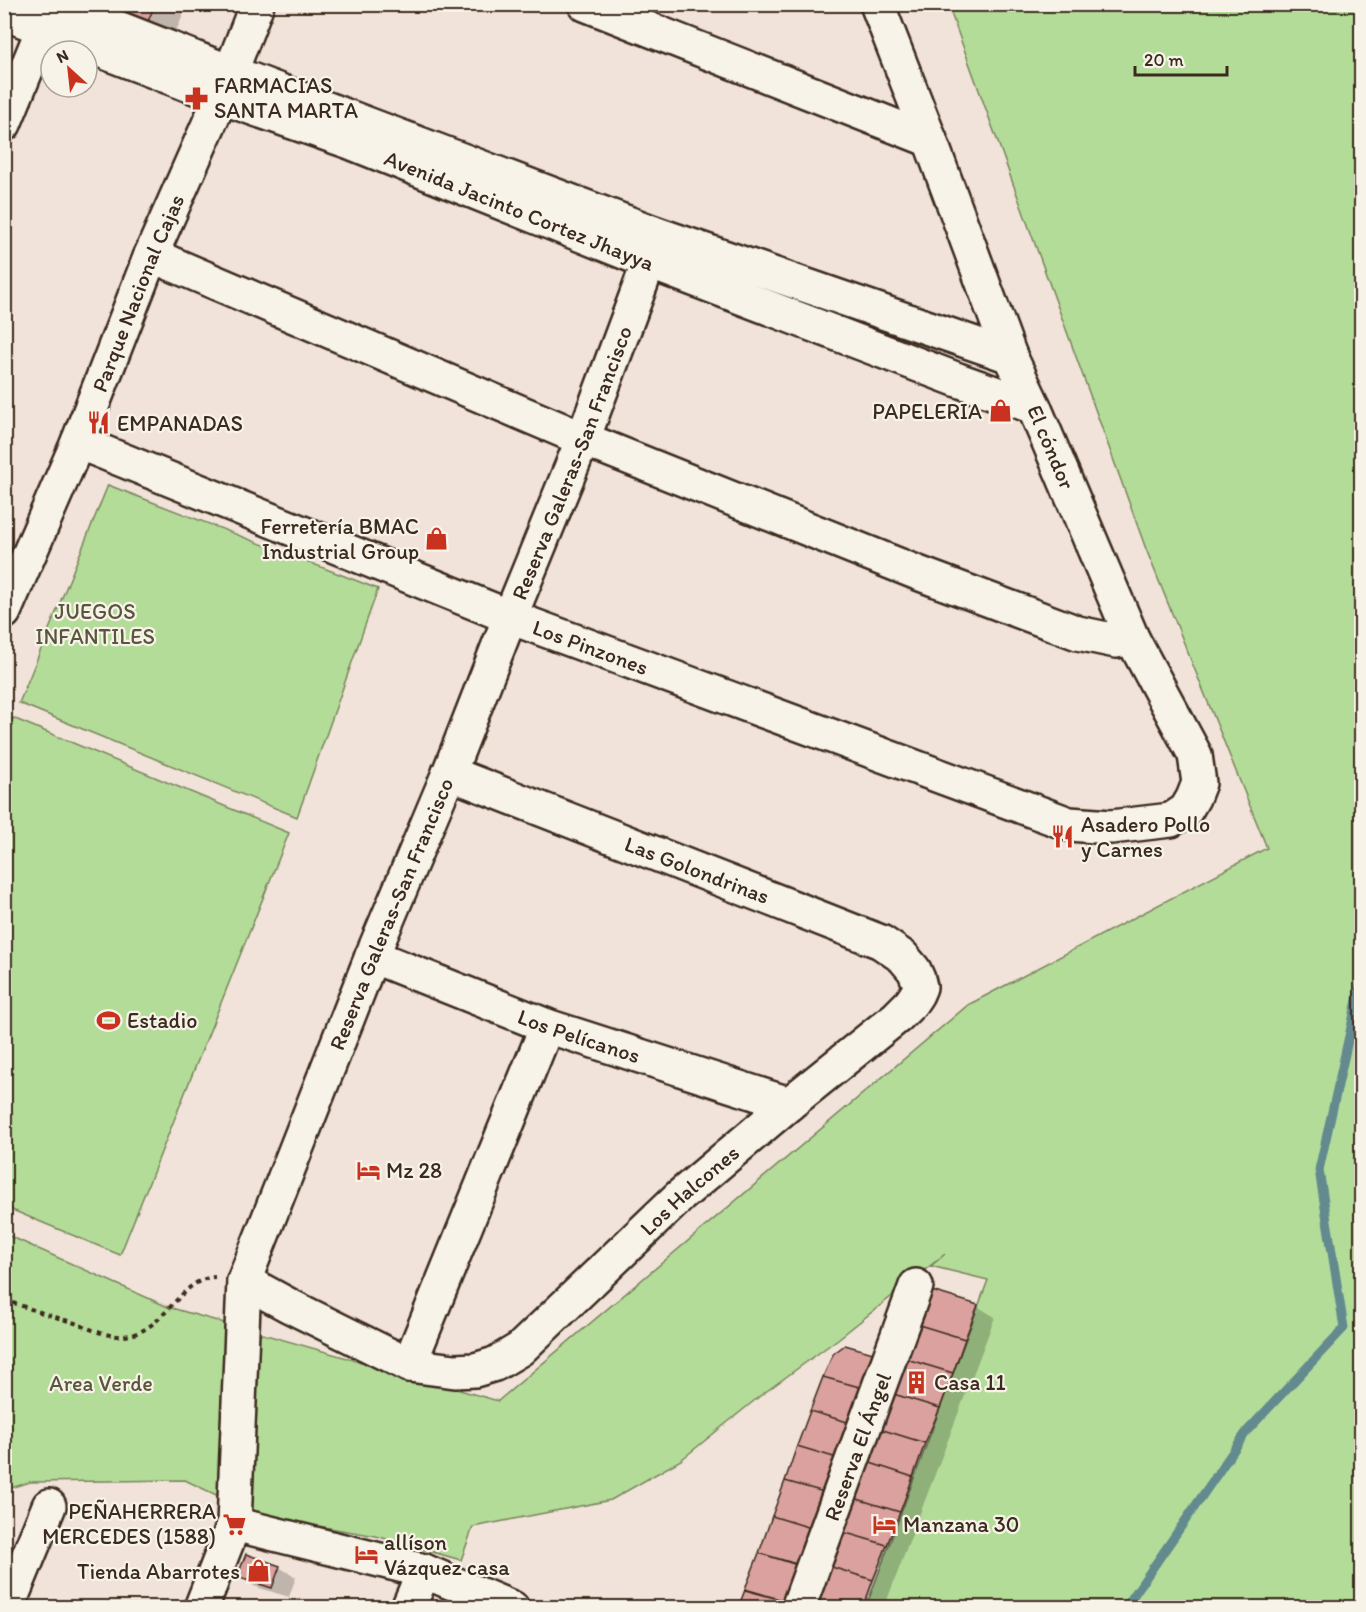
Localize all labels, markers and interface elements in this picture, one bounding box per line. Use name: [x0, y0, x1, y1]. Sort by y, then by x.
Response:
north arrow: [39, 39, 99, 99]
scale bar: [1135, 39, 1226, 77]
text: N: [53, 45, 72, 67]
text: 20 m: [1144, 49, 1184, 71]
place label: FARMACIAS SANTA MARTA: [214, 72, 358, 124]
pharmacy icon: FARMACIAS SANTA MARTA: [183, 85, 209, 111]
street label: Avenida Jacinto Cortez Jhayya: [381, 144, 659, 276]
street label: Parque Nacional Cajas: [85, 190, 190, 396]
street label: Reserva Galeras-San Francisco: [505, 322, 638, 603]
place label: PAPELERIA: [872, 398, 982, 425]
shop icon: PAPELERIA: [987, 398, 1013, 424]
street label: El cóndor: [1021, 401, 1081, 494]
restaurant icon: EMPANADAS: [86, 410, 112, 436]
place label: EMPANADAS: [117, 410, 243, 437]
place label: Ferretería BMAC Industrial Group: [261, 513, 419, 565]
shop icon: Ferretería BMAC Industrial Group: [424, 526, 450, 552]
park label: JUEGOS INFANTILES: [35, 598, 155, 650]
street label: Los Pinzones: [529, 613, 652, 681]
street label: Reserva Galeras-San Francisco: [323, 774, 459, 1054]
place label: Asadero Pollo y Carnes: [1081, 811, 1210, 863]
restaurant icon: Asadero Pollo y Carnes: [1050, 824, 1076, 850]
street label: Las Golondrinas: [621, 830, 773, 910]
street label: Los Pelícanos: [514, 1002, 644, 1069]
sports icon: Estadio: [96, 1007, 122, 1033]
place label: Estadio: [127, 1007, 197, 1034]
street label: Los Halcones: [634, 1139, 744, 1241]
hotel icon: Mz 28: [355, 1157, 381, 1183]
place label: Mz 28: [386, 1157, 442, 1184]
street label: Reserva El Ángel: [818, 1369, 897, 1524]
building icon: Casa 11: [903, 1369, 929, 1395]
place label: Casa 11: [934, 1369, 1006, 1396]
park label: Area Verde: [49, 1370, 153, 1397]
place label: PEÑAHERRERA MERCEDES (1588): [42, 1498, 216, 1550]
supermarket icon: PEÑAHERRERA MERCEDES (1588): [221, 1511, 247, 1537]
hotel icon: Manzana 30: [872, 1511, 898, 1537]
place label: Manzana 30: [903, 1511, 1019, 1538]
place label: allíson Vázquez casa: [384, 1529, 510, 1581]
hotel icon: allíson Vázquez casa: [353, 1542, 379, 1568]
place label: Tienda Abarrotes: [77, 1558, 240, 1585]
shop icon: Tienda Abarrotes: [245, 1558, 271, 1584]

